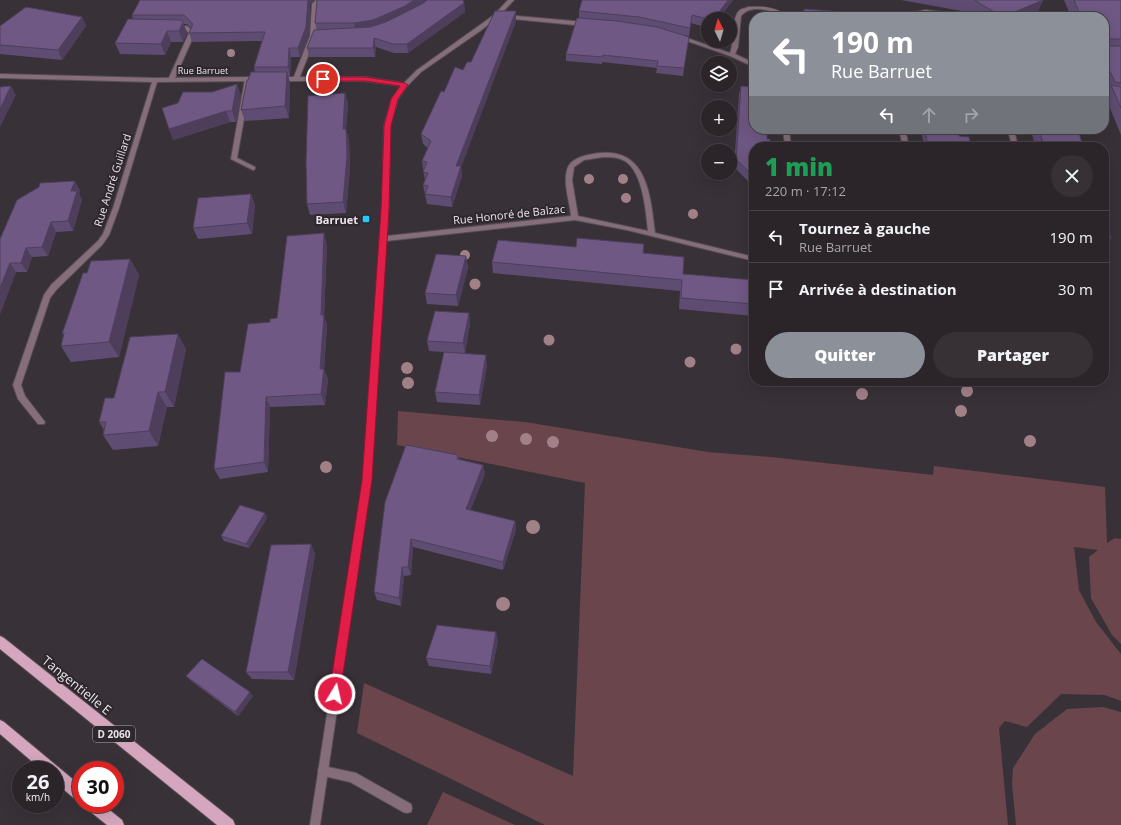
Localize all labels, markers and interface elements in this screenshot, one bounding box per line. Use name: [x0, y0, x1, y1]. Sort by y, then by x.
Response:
north arrow: [701, 12, 737, 48]
map controls: [701, 12, 737, 180]
text: 190 m: [831, 23, 914, 61]
icon: left: [765, 28, 817, 80]
button: layers: [701, 56, 737, 92]
text: Rue Barruet: [831, 59, 932, 83]
pin: [306, 62, 340, 96]
street label: Rue Barruet: [178, 64, 228, 77]
icon: arrive: [312, 68, 334, 90]
button: +: [701, 100, 737, 136]
icon: left: [876, 104, 898, 126]
icon: ahead: [918, 104, 940, 126]
icon: right: [960, 104, 982, 126]
street label: Rue André Guillard: [90, 132, 134, 228]
button: −: [701, 144, 737, 180]
text: 1 min: [765, 150, 833, 183]
button: close: [1051, 155, 1093, 197]
text: 220 m · 17:12: [765, 182, 846, 200]
street label: Rue Honoré de Balzac: [452, 201, 566, 227]
place label: Barruet: [315, 212, 358, 227]
marker: Barruet: [361, 214, 371, 224]
text: Tournez à gauche: [799, 218, 930, 238]
icon: left: [765, 226, 787, 248]
text: 190 m: [1049, 227, 1093, 247]
text: Rue Barruet: [799, 238, 872, 256]
icon: arrive: [765, 278, 787, 300]
text: Arrivée à destination: [799, 279, 957, 299]
text: 30 m: [1058, 279, 1093, 299]
button: Quitter: [765, 332, 925, 378]
button: Partager: [933, 332, 1093, 378]
street label: Tangentielle E: [39, 651, 115, 719]
position arrow: [314, 673, 356, 715]
road number: D 2060: [93, 726, 135, 742]
speed limit sign: 30: [72, 761, 124, 813]
text: 26: [27, 768, 49, 795]
text: km/h: [26, 790, 50, 804]

